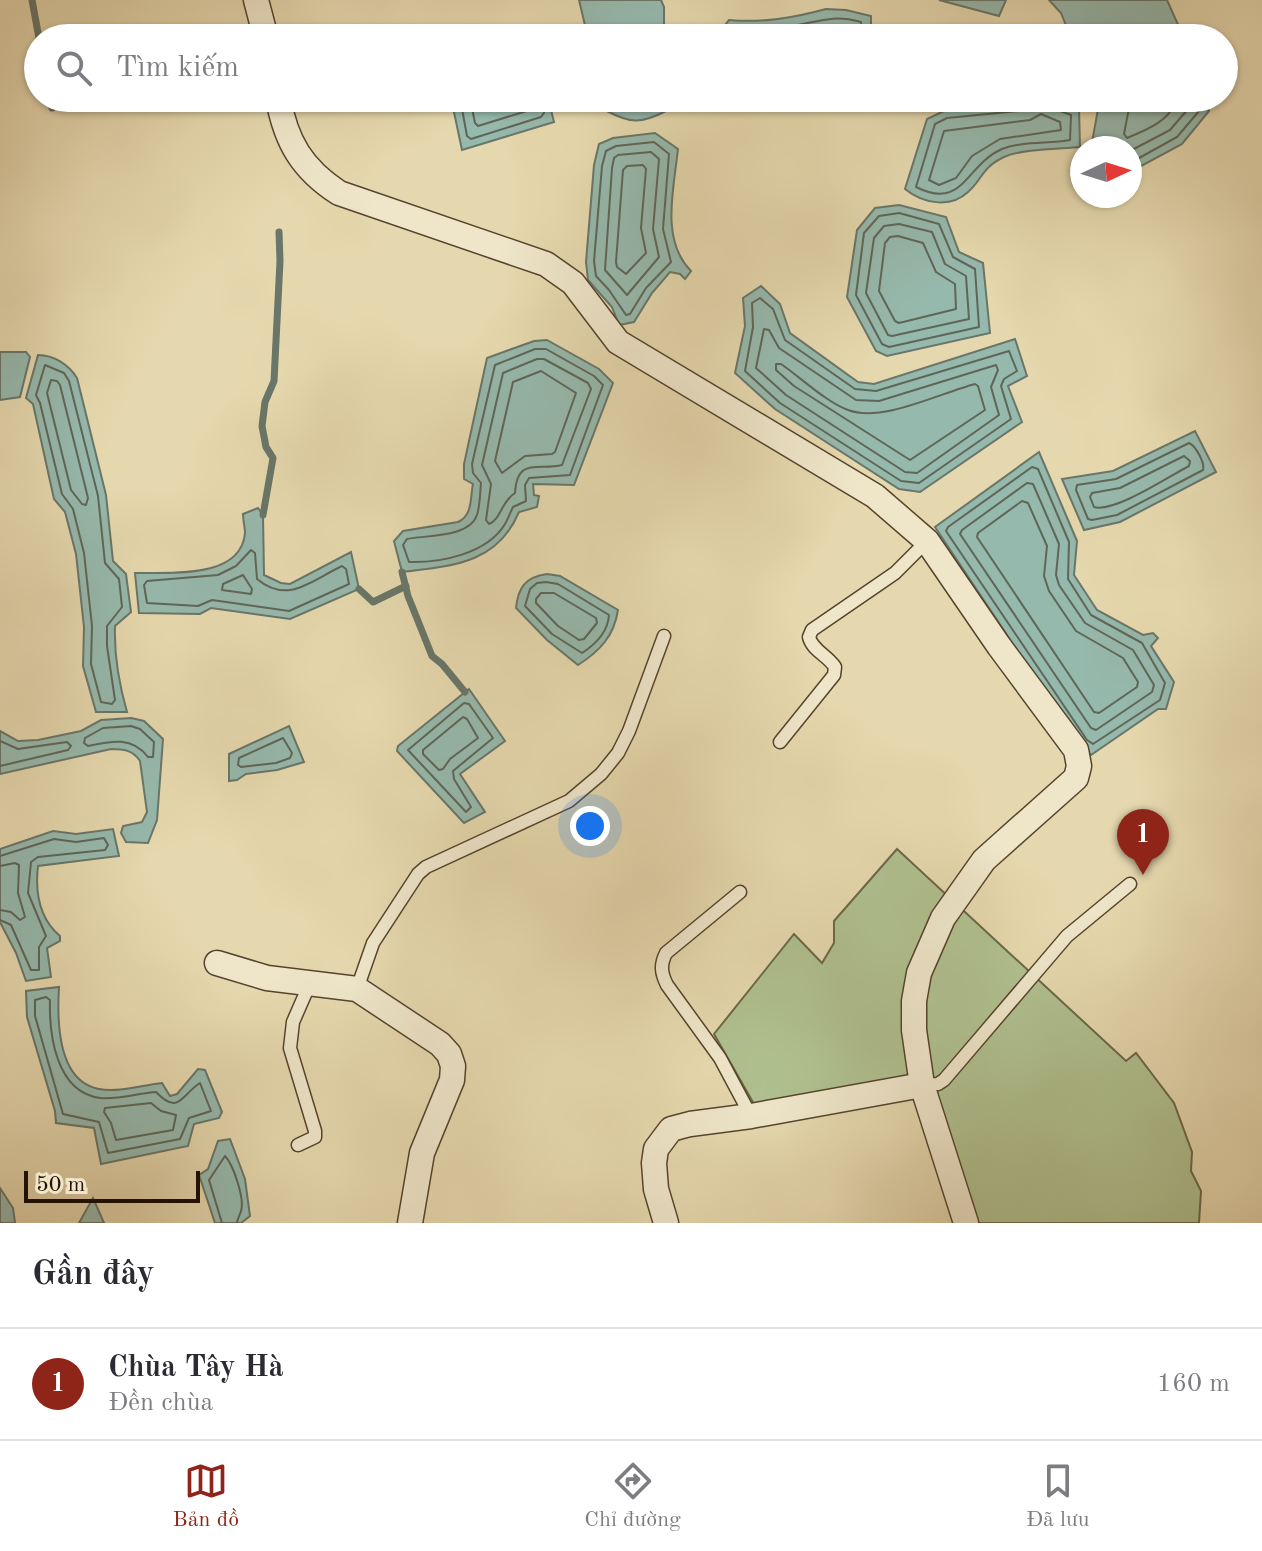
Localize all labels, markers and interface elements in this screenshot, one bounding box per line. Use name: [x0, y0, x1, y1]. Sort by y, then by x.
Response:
search box: [24, 24, 1238, 112]
icon: search: [52, 46, 96, 90]
text: Tìm kiếm: [116, 53, 239, 83]
north arrow: [1070, 136, 1142, 208]
your location: [570, 806, 610, 846]
pin: 1: [1117, 809, 1169, 875]
scale bar: [24, 1167, 200, 1203]
text: 50 m: [36, 1174, 85, 1196]
text: Gần đây: [32, 1258, 155, 1292]
text: Chùa Tây Hà: [108, 1353, 284, 1383]
text: 1: [50, 1371, 66, 1397]
text: 160 m: [1157, 1371, 1230, 1397]
text: Đền chùa: [108, 1390, 213, 1416]
tab: Bản đồ: [173, 1459, 239, 1534]
tab: Chỉ đường: [584, 1459, 681, 1534]
tab: Đã lưu: [1026, 1459, 1089, 1534]

